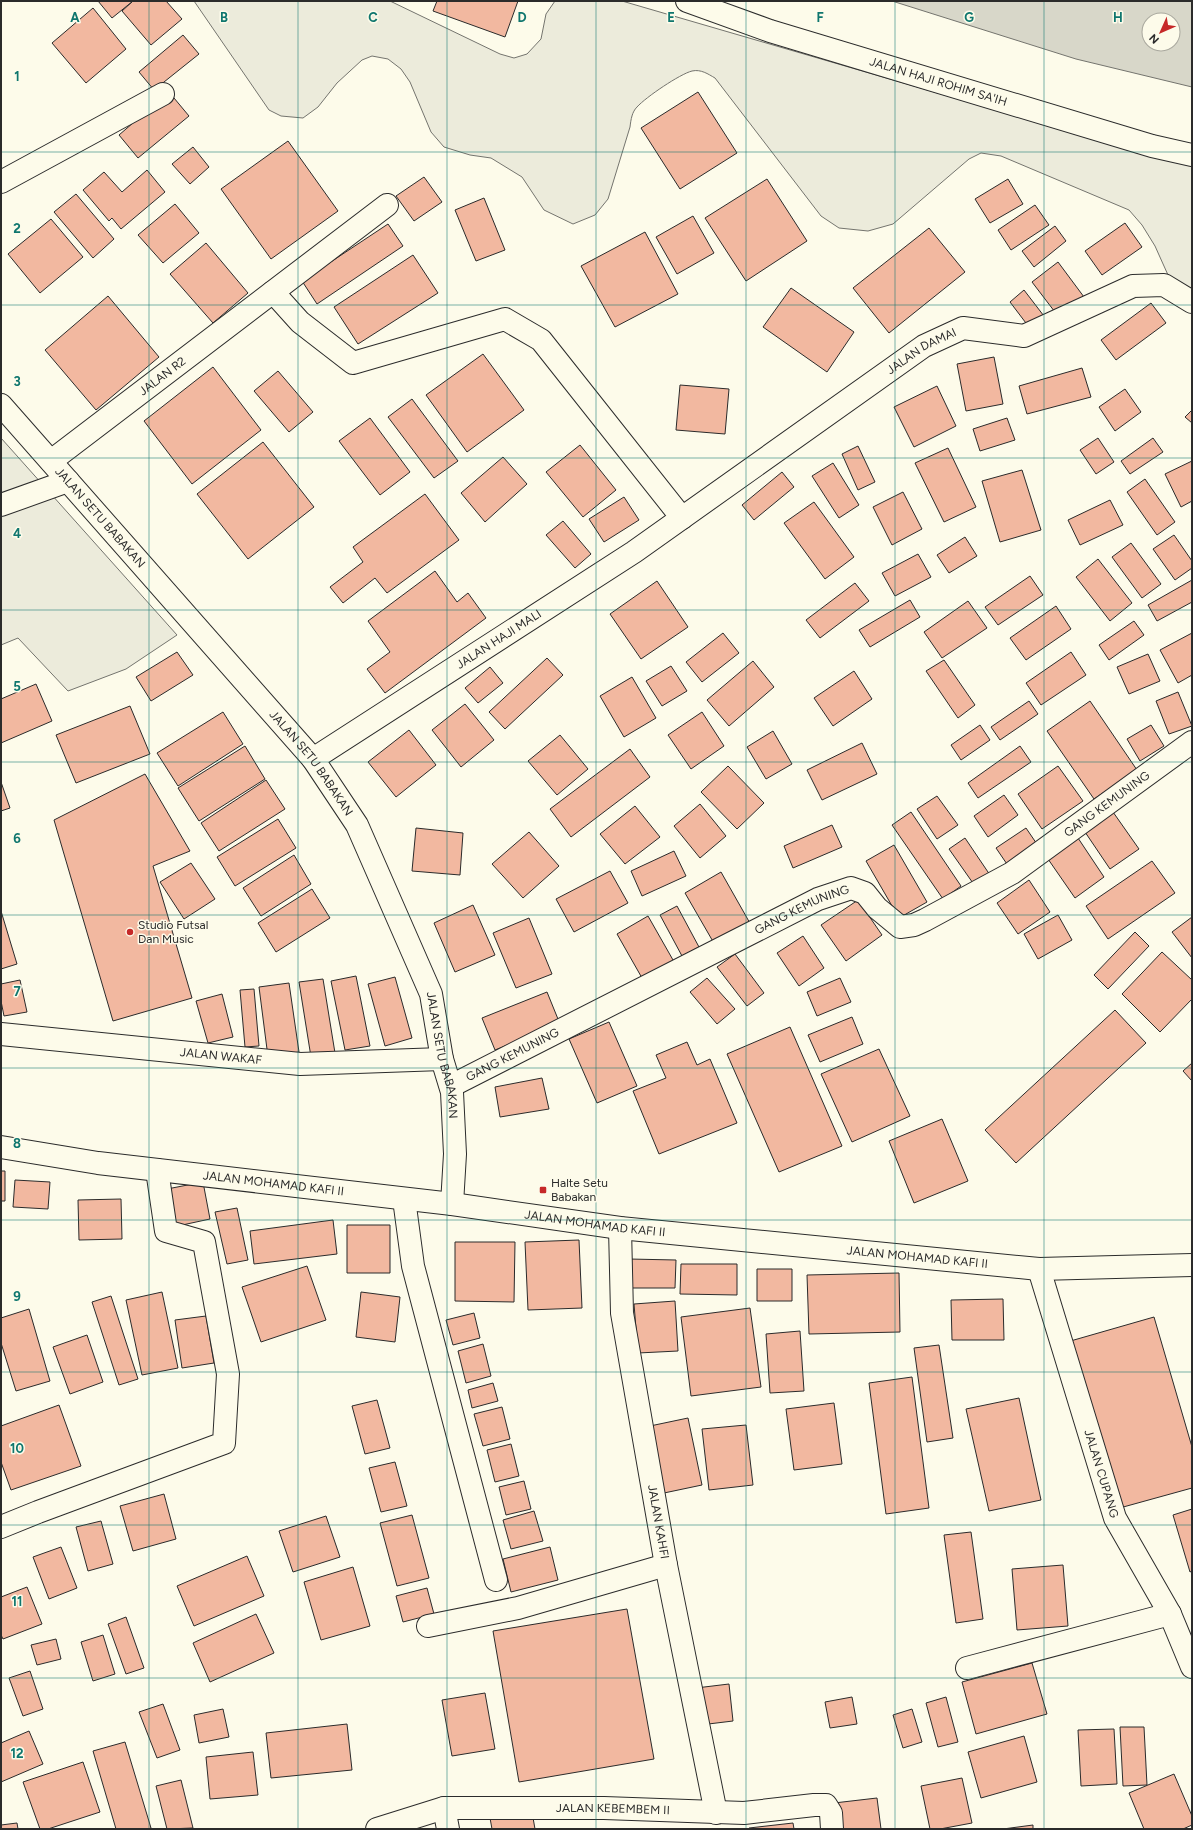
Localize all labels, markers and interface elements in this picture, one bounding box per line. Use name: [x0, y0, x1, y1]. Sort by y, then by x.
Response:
text: A: [70, 10, 80, 25]
text: B: [220, 10, 228, 25]
text: C: [368, 10, 378, 25]
text: D: [517, 10, 527, 25]
text: E: [667, 10, 675, 25]
text: F: [816, 10, 824, 25]
text: G: [964, 10, 974, 25]
text: H: [1113, 10, 1123, 25]
north arrow: [1141, 12, 1181, 52]
text: N: [1147, 31, 1162, 46]
street label: JALAN HAJI ROHIM SA'IH: [868, 54, 1009, 109]
text: 1: [14, 69, 20, 84]
text: 2: [13, 221, 21, 236]
street label: JALAN DAMAI: [884, 325, 959, 377]
street label: JALAN R2: [136, 354, 189, 398]
text: 3: [13, 374, 21, 389]
street label: JALAN SETU BABAKAN: [52, 464, 148, 571]
text: 4: [13, 526, 21, 541]
street label: JALAN HAJI MALI: [454, 607, 544, 672]
text: 5: [13, 679, 21, 694]
street label: JALAN SETU BABAKAN: [266, 708, 356, 818]
street label: GANG KEMUNING: [1061, 768, 1152, 840]
text: 6: [13, 831, 21, 846]
street label: GANG KEMUNING: [752, 882, 851, 937]
place label: Studio Futsal Dan Music: [138, 918, 208, 946]
marker: Studio Futsal Dan Music: [125, 927, 135, 937]
text: 7: [13, 984, 21, 999]
street label: JALAN SETU BABAKAN: [424, 991, 460, 1119]
street label: GANG KEMUNING: [464, 1025, 561, 1084]
street label: JALAN WAKAF: [179, 1045, 263, 1067]
text: 8: [13, 1136, 21, 1151]
street label: JALAN MOHAMAD KAFI II: [202, 1168, 345, 1198]
place label: Halte Setu Babakan: [551, 1176, 608, 1204]
marker: Halte Setu Babakan: [538, 1185, 548, 1195]
street label: JALAN MOHAMAD KAFI II: [524, 1207, 666, 1239]
street label: JALAN MOHAMAD KAFI II: [846, 1243, 988, 1271]
text: 9: [13, 1289, 21, 1304]
street label: JALAN CUPANG: [1081, 1428, 1122, 1520]
text: 10: [10, 1441, 24, 1456]
street label: JALAN KAHFI: [645, 1484, 672, 1560]
text: 11: [12, 1594, 22, 1609]
text: 12: [10, 1746, 24, 1761]
street label: JALAN KEBEMBEM II: [556, 1801, 670, 1817]

